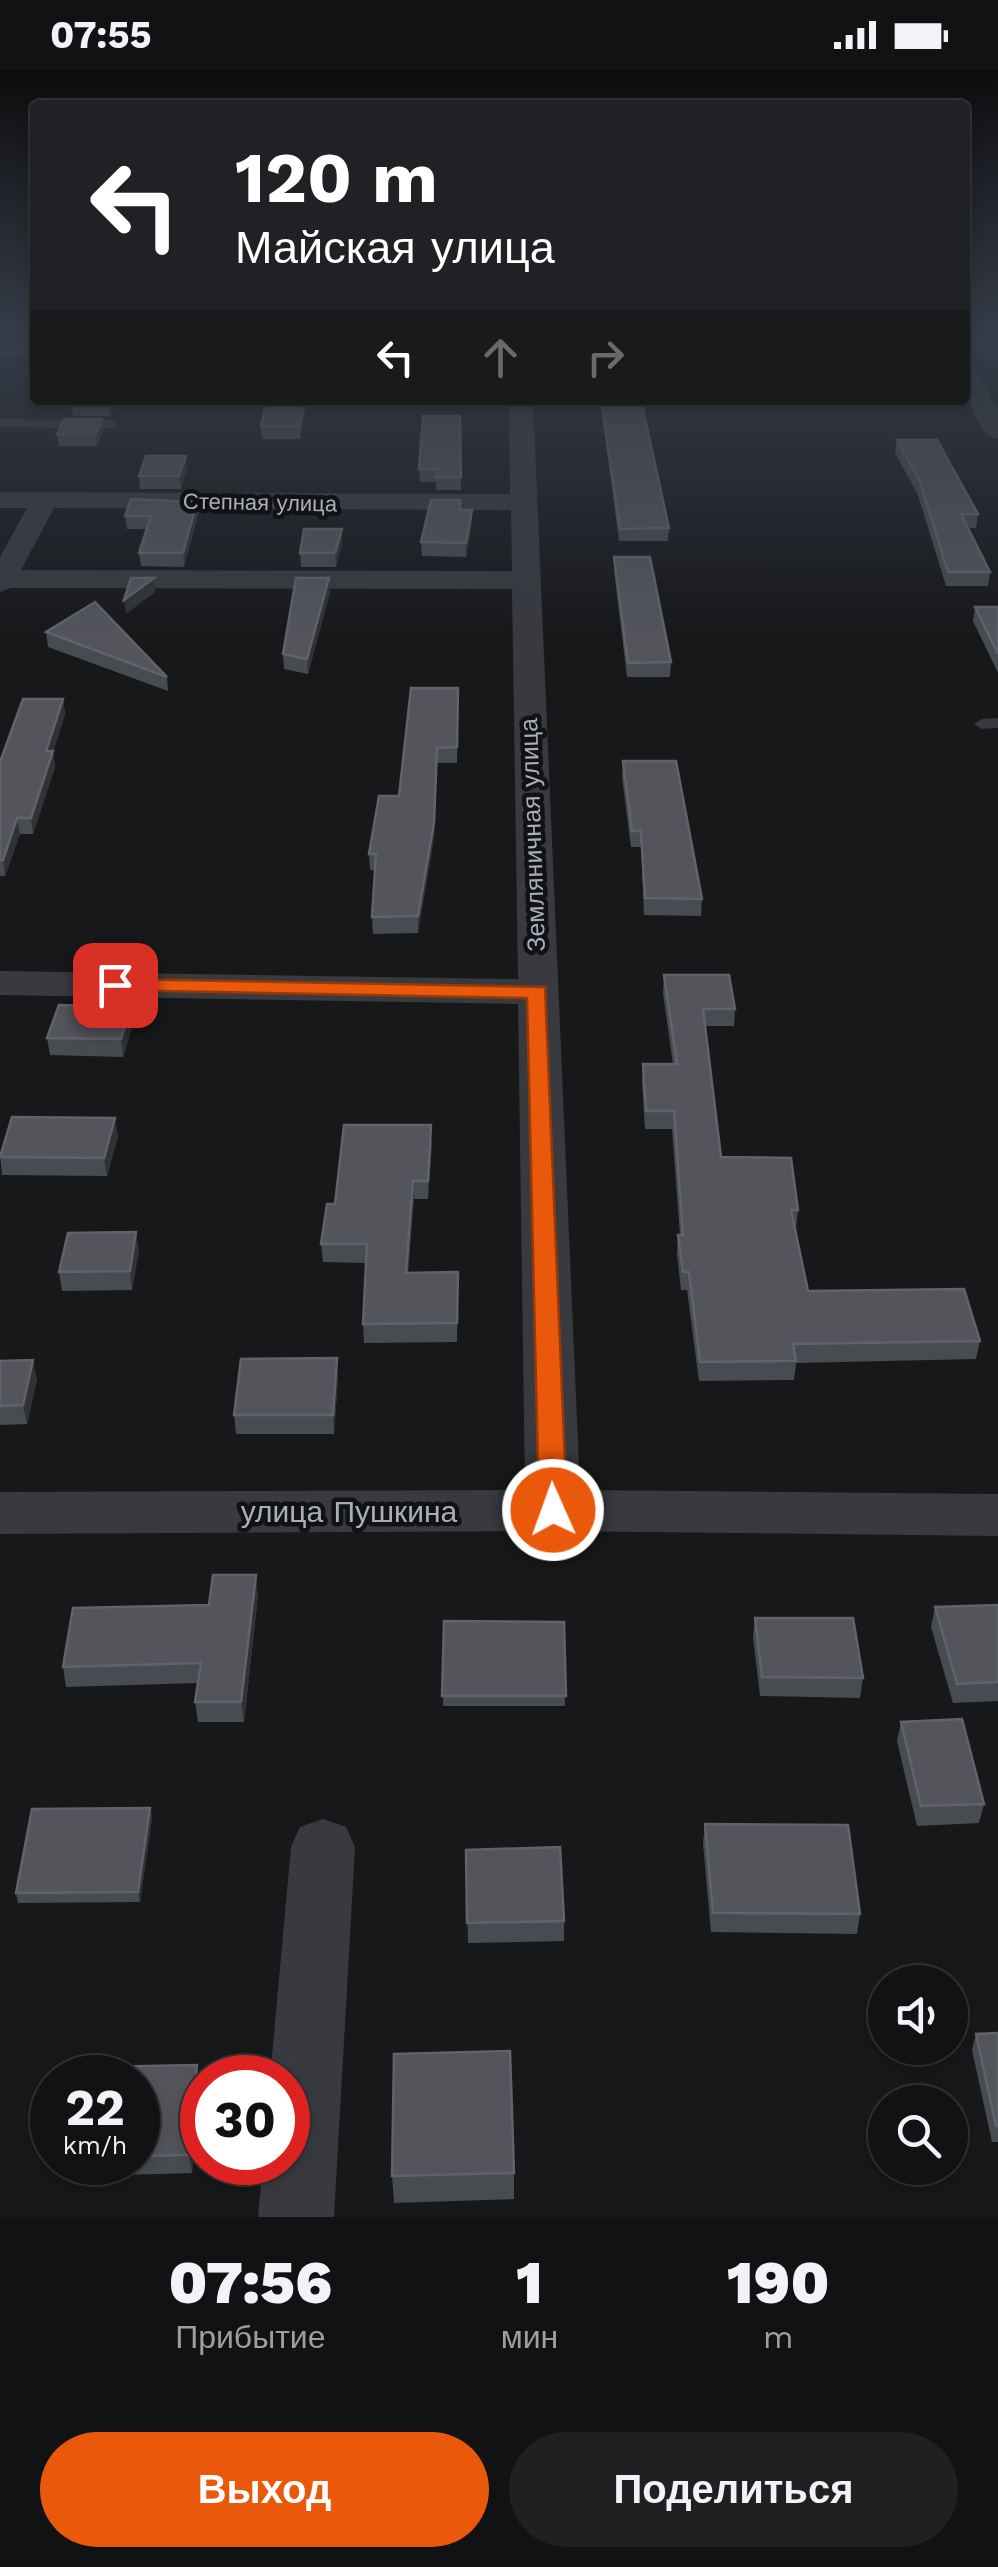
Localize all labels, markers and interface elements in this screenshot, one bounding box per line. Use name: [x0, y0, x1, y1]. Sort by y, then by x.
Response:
text: 07:55: [50, 13, 152, 57]
text: 120 m: [235, 137, 438, 219]
icon: left: [70, 140, 200, 270]
text: Майская улица: [235, 221, 555, 274]
icon: left: [368, 330, 423, 385]
icon: ahead: [473, 330, 528, 385]
icon: right: [578, 330, 633, 385]
street label: Степная улица: [183, 489, 338, 516]
street label: Земляничная улица: [514, 718, 551, 952]
pin: [73, 943, 158, 1028]
icon: arrive: [88, 958, 143, 1013]
position arrow: [501, 1458, 605, 1562]
street label: улица Пушкина: [241, 1494, 458, 1529]
map controls: [868, 1965, 968, 2185]
button: sound: [868, 1965, 968, 2065]
speed limit sign: 30: [180, 2055, 310, 2185]
text: 22: [65, 2078, 125, 2137]
button: search: [868, 2085, 968, 2185]
text: km/h: [63, 2131, 127, 2160]
text: 07:56: [168, 2247, 332, 2318]
text: 1: [516, 2247, 543, 2318]
text: 190: [727, 2247, 830, 2318]
text: Прибытие: [175, 2318, 326, 2356]
text: мин: [501, 2318, 558, 2356]
text: m: [763, 2318, 793, 2356]
button: Выход: [40, 2432, 489, 2547]
button: Поделиться: [509, 2432, 958, 2547]

